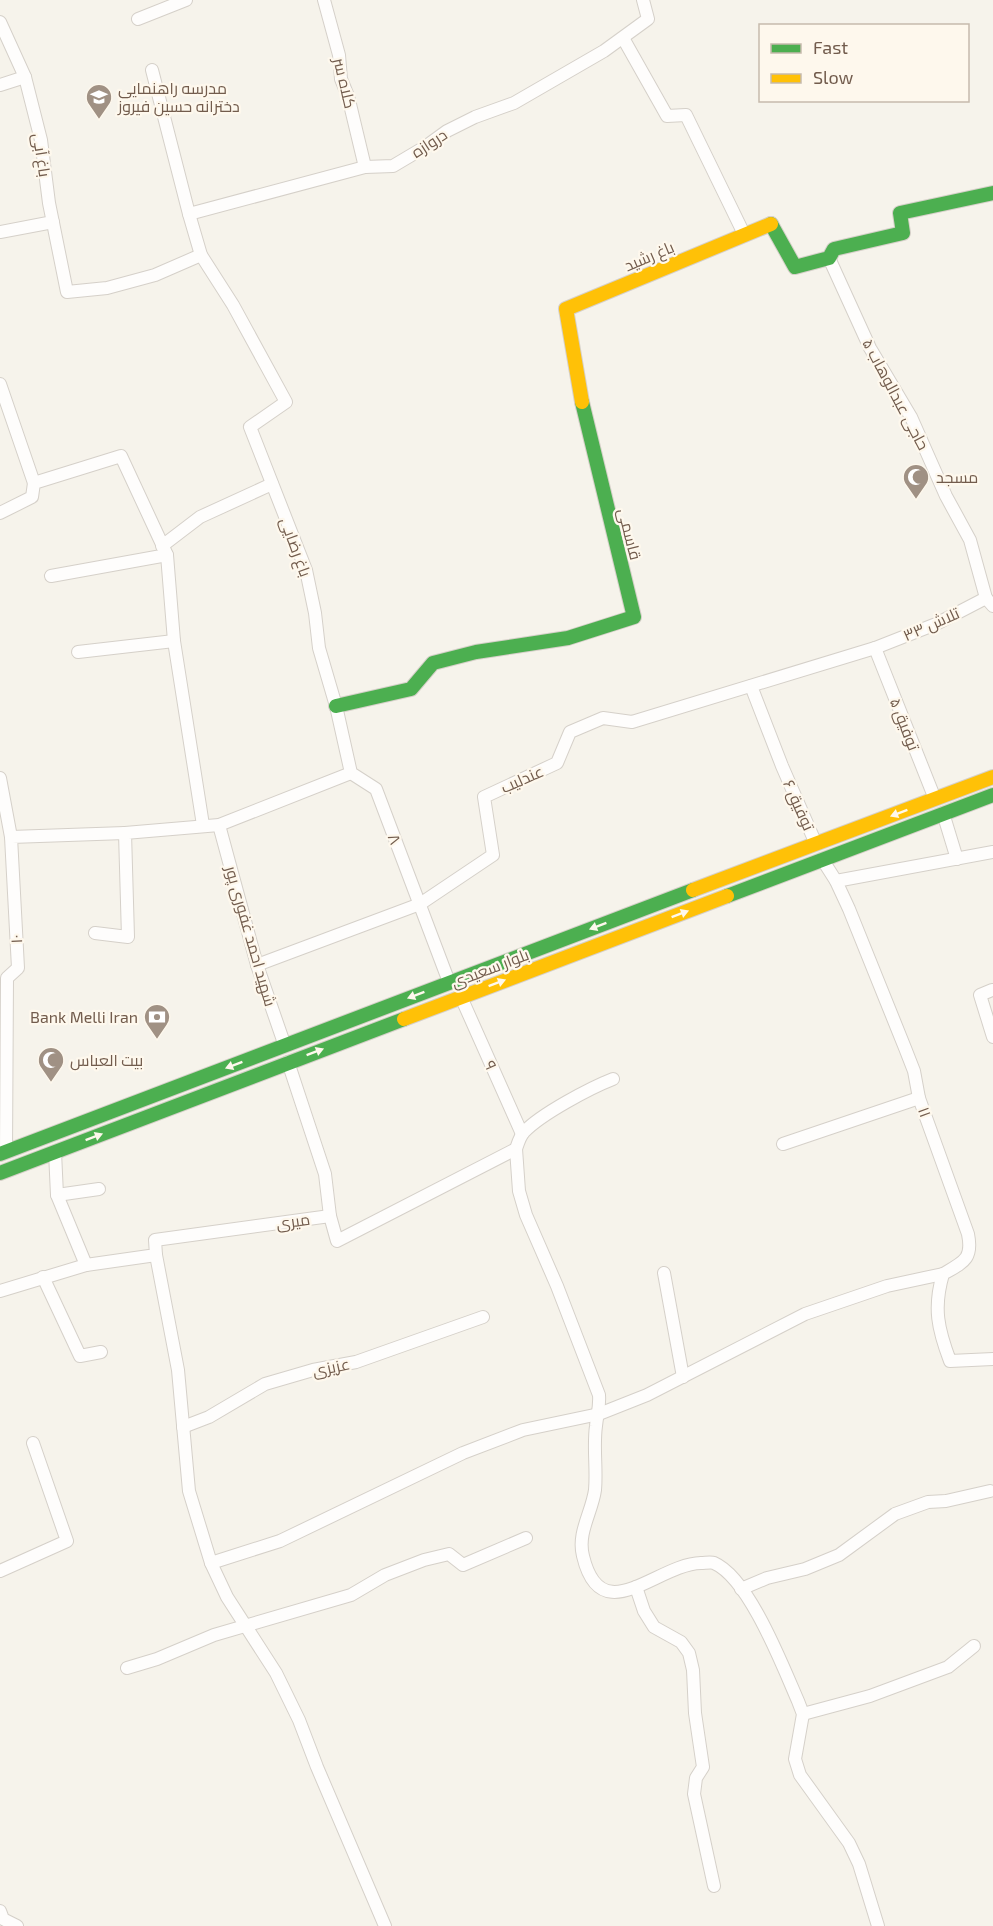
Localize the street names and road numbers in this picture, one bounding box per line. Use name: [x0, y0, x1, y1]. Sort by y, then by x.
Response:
street label: کلاه سر: [329, 55, 361, 110]
street label: دروازه: [407, 124, 451, 162]
street label: باغ آبی: [27, 132, 55, 179]
street label: باغ رشید: [621, 237, 678, 277]
street label: حاجی عبدالوهاب ۵: [857, 335, 934, 454]
street label: قاسمی: [613, 506, 646, 562]
street label: باغ رضایی: [274, 515, 316, 580]
street label: تلاش ۳۳: [900, 602, 963, 646]
street label: توفیق ۵: [885, 695, 924, 754]
street label: عندلیب: [497, 761, 547, 797]
street label: توفیق ۶: [778, 777, 819, 835]
street label: ۸: [385, 831, 406, 847]
street label: شهید احمد غفوری پور: [219, 862, 281, 1009]
street label: ۱۰: [6, 934, 25, 944]
street label: بلوار سعیدی: [448, 944, 532, 993]
street label: ۹: [481, 1057, 502, 1072]
street label: ۱۱: [915, 1104, 936, 1120]
street label: میری: [275, 1209, 311, 1234]
street label: عزیزی: [310, 1353, 352, 1382]

